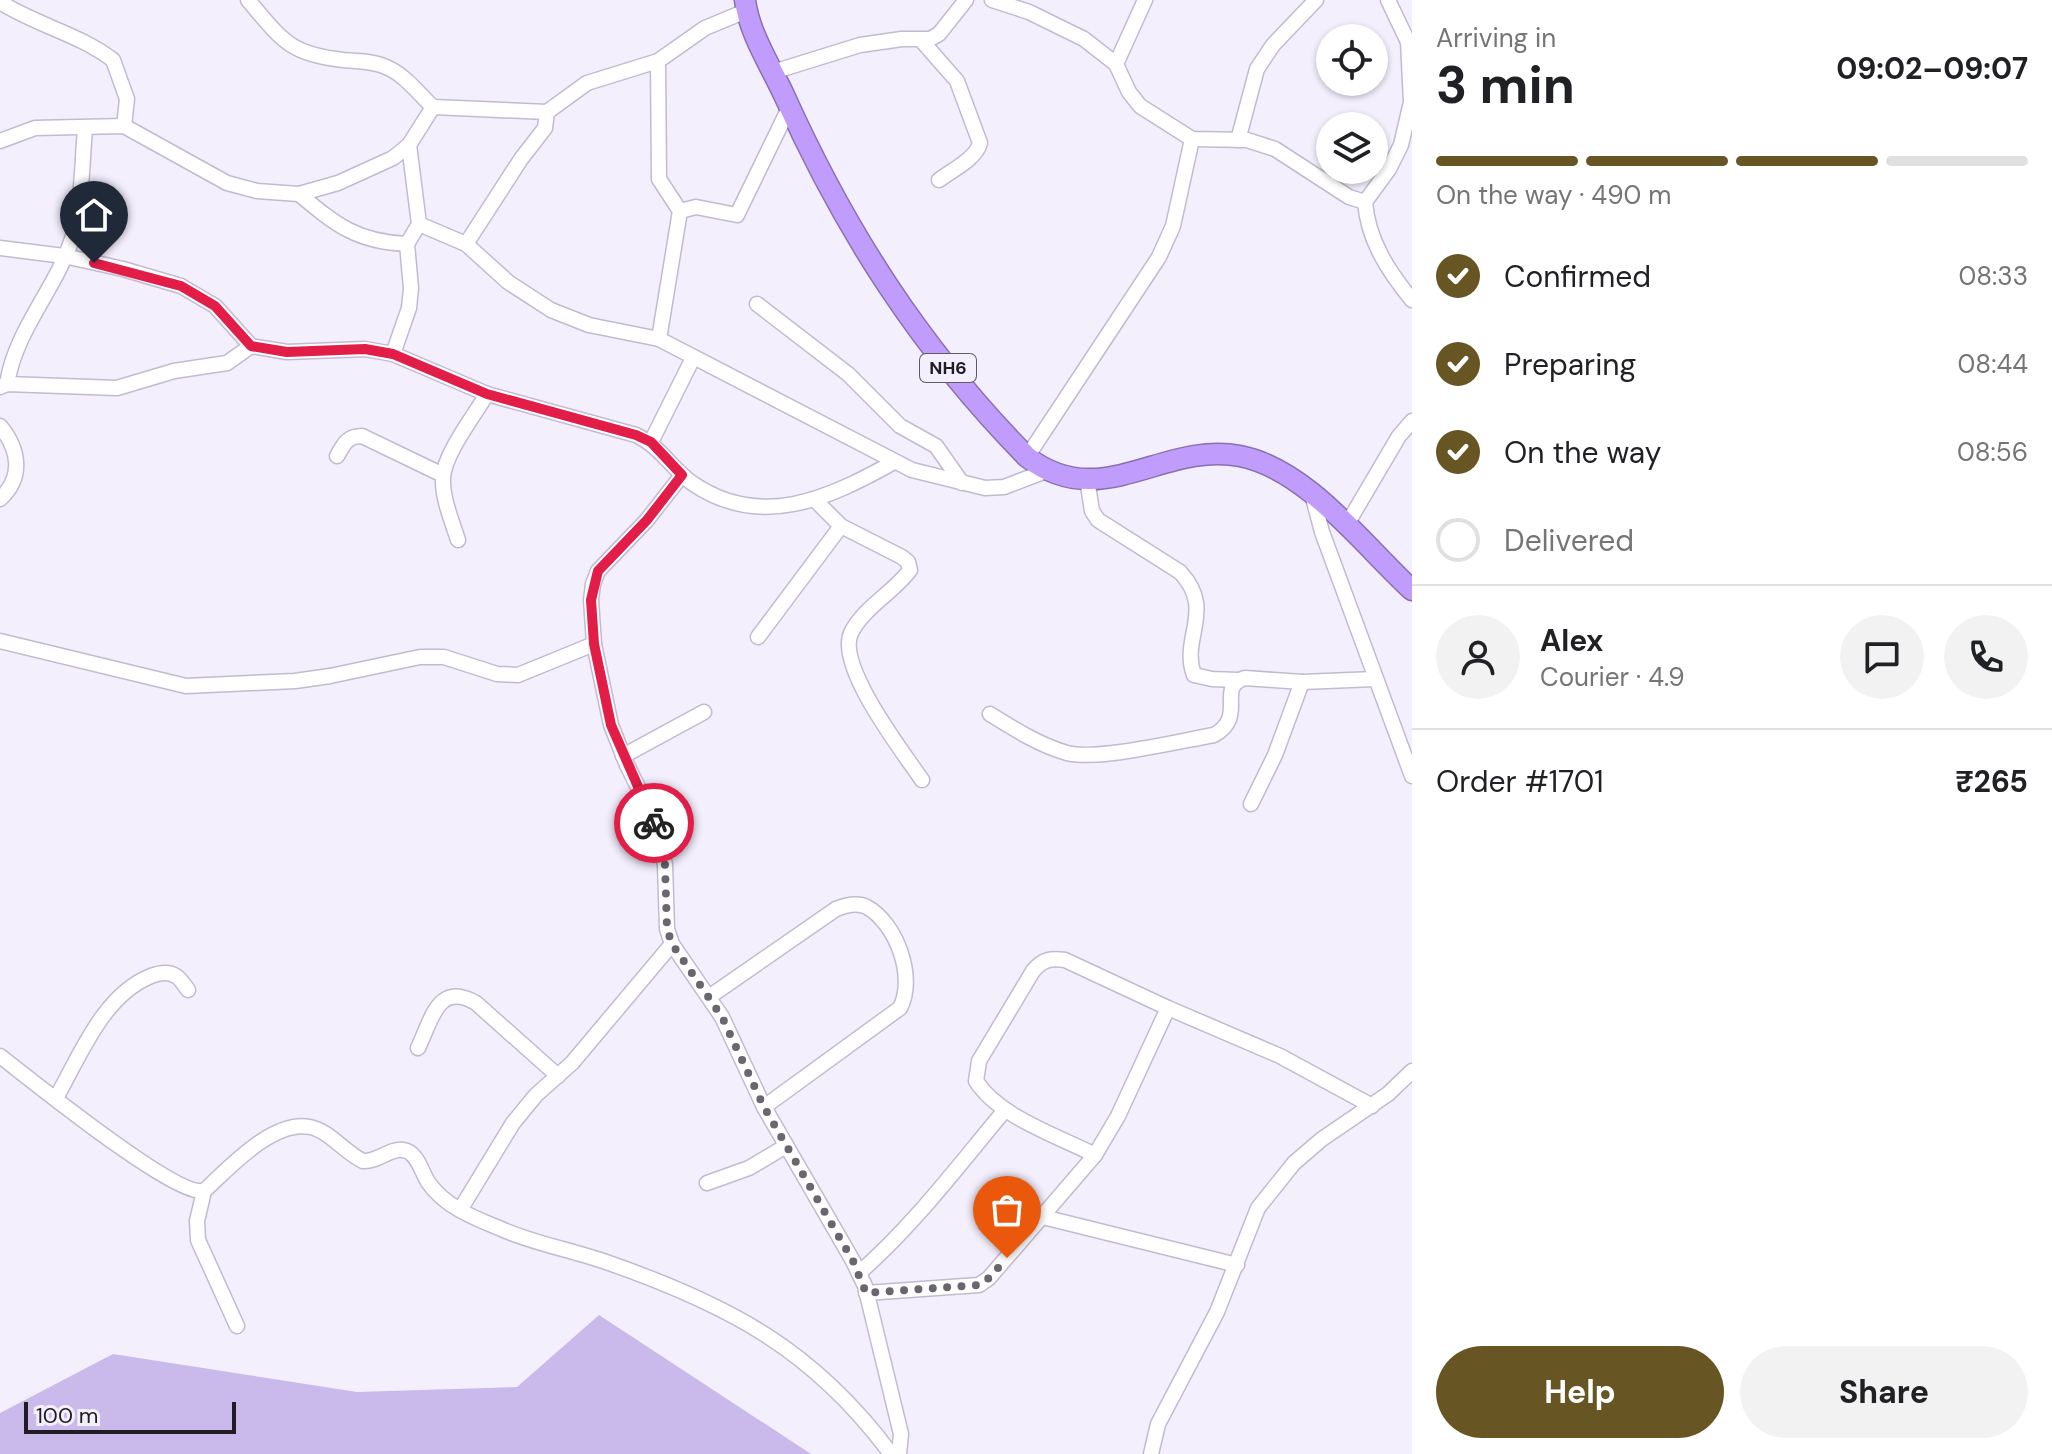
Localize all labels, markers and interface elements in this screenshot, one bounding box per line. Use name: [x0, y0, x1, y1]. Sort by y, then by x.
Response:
text: Arriving in: [1436, 21, 1556, 55]
map controls: [1316, 24, 1388, 184]
button: locate: [1316, 24, 1388, 96]
text: 09:02–09:07: [1836, 49, 2028, 88]
text: 3 min: [1436, 51, 1575, 119]
button: layers: [1316, 112, 1388, 184]
text: On the way · 490 m: [1436, 178, 1671, 212]
pin: [60, 181, 128, 263]
icon: home: [72, 193, 116, 237]
icon: check: [1436, 254, 1480, 298]
text: Confirmed: [1504, 257, 1651, 296]
text: 08:33: [1958, 259, 2028, 293]
icon: check: [1436, 342, 1480, 386]
text: Preparing: [1504, 345, 1636, 384]
text: 08:44: [1958, 347, 2028, 381]
road number: NH6: [920, 354, 976, 382]
icon: check: [1436, 430, 1480, 474]
text: On the way: [1504, 433, 1661, 472]
text: 08:56: [1957, 435, 2028, 469]
text: Delivered: [1504, 521, 1634, 560]
button: person: [1436, 615, 1520, 699]
button: chat: [1840, 615, 1924, 699]
button: phone: [1944, 615, 2028, 699]
text: Alex: [1540, 621, 1603, 660]
text: Courier · 4.9: [1540, 660, 1685, 694]
text: Order #1701: [1436, 762, 1604, 801]
text: ₹265: [1955, 762, 2028, 801]
courier: [614, 783, 694, 863]
icon: bike: [632, 801, 676, 845]
pin: [973, 1176, 1041, 1258]
icon: bag: [985, 1188, 1029, 1232]
button: Help: [1436, 1346, 1724, 1438]
button: Share: [1740, 1346, 2028, 1438]
scale bar: [24, 1398, 236, 1434]
text: 100 m: [36, 1401, 98, 1430]

